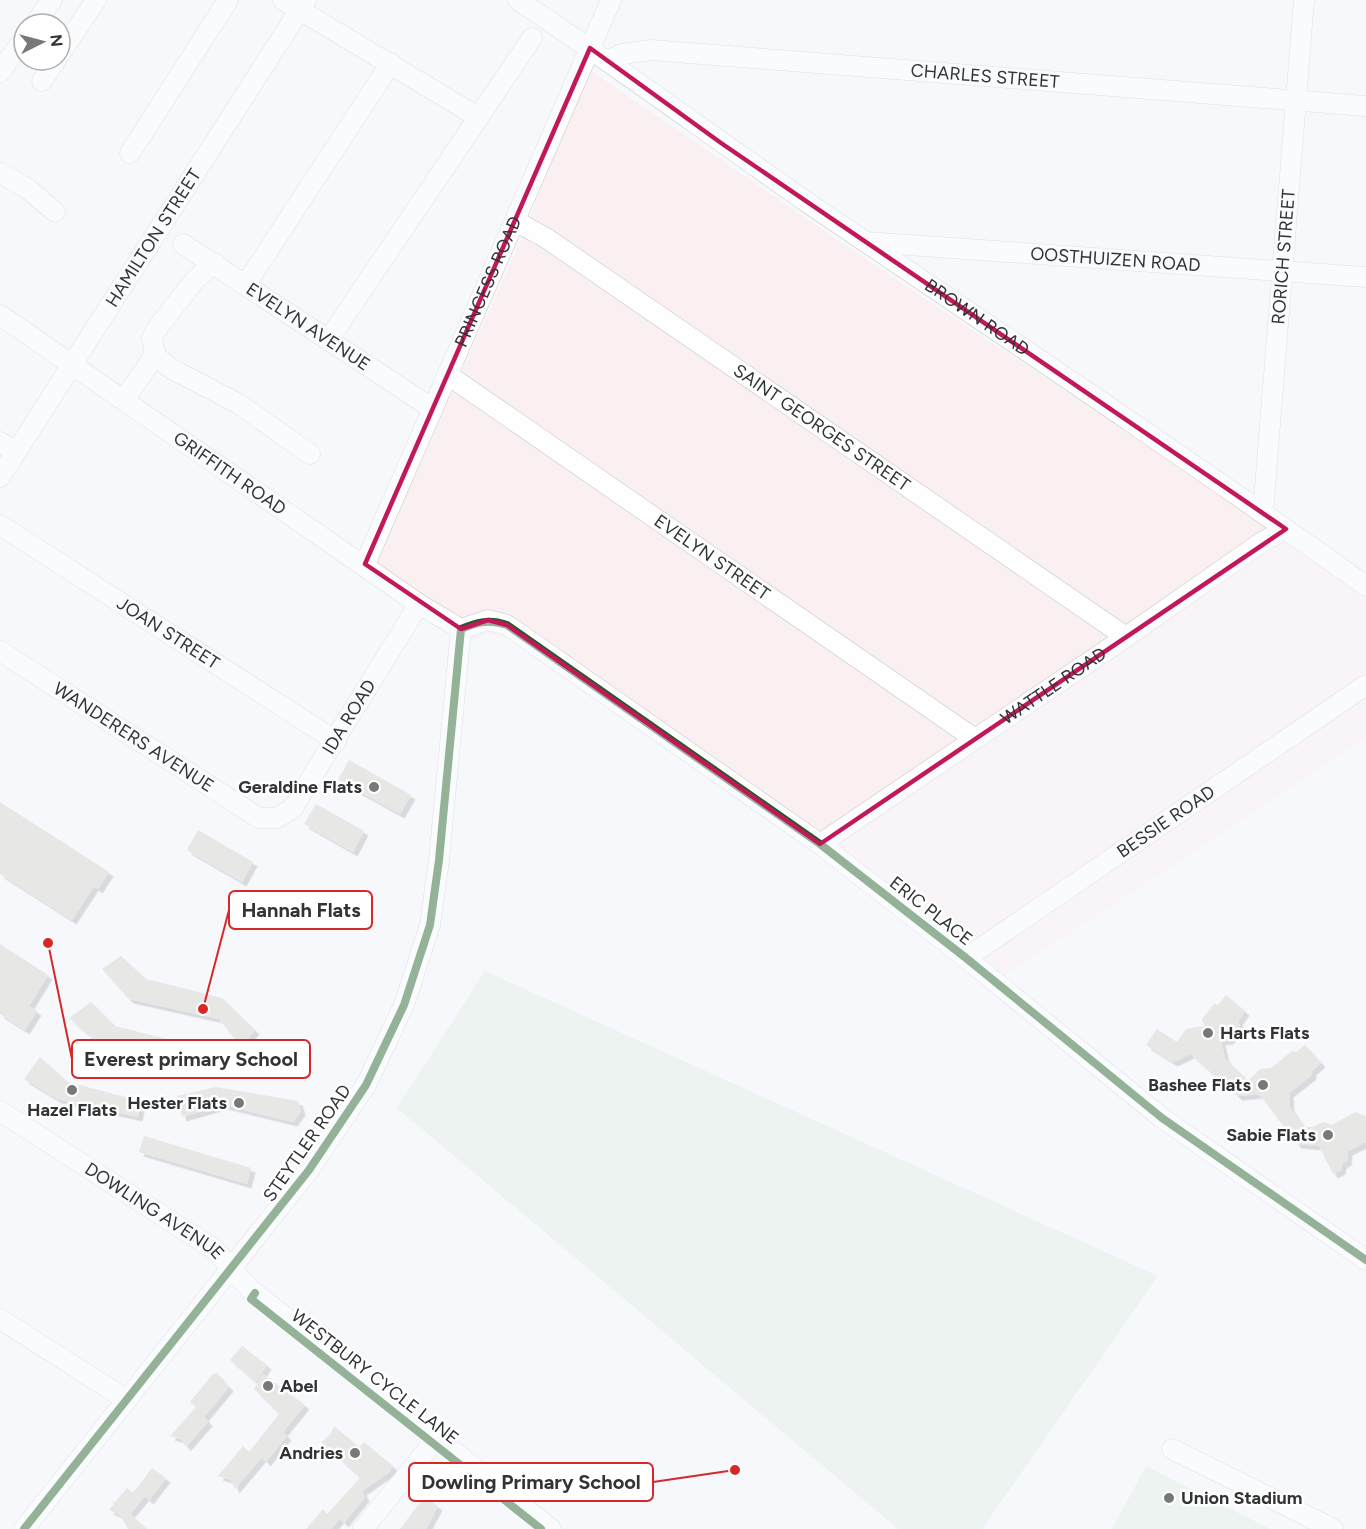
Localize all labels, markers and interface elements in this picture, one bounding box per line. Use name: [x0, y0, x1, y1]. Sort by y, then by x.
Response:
north arrow: [12, 12, 72, 72]
text: N: [46, 33, 67, 48]
street label: CHARLES STREET: [910, 59, 1060, 93]
street label: HAMILTON STREET: [101, 165, 206, 311]
street label: RORICH STREET: [1267, 188, 1300, 325]
street label: PRINCESS ROAD: [450, 213, 526, 351]
street label: OOSTHUIZEN ROAD: [1030, 243, 1201, 276]
street label: BROWN ROAD: [920, 274, 1034, 360]
street label: EVELYN AVENUE: [242, 278, 374, 375]
street label: SAINT GEORGES STREET: [729, 359, 914, 496]
street label: GRIFFITH ROAD: [169, 427, 290, 520]
street label: EVELYN STREET: [650, 510, 774, 605]
street label: JOAN STREET: [113, 592, 224, 674]
street label: WATTLE ROAD: [997, 642, 1111, 730]
street label: IDA ROAD: [318, 676, 380, 758]
street label: WANDERERS AVENUE: [49, 677, 218, 797]
place label: Geraldine Flats: [238, 776, 363, 798]
marker: Geraldine Flats: [367, 780, 381, 794]
street label: BESSIE ROAD: [1113, 780, 1219, 863]
street label: ERIC PLACE: [885, 872, 977, 950]
callout: Hannah Flats: [229, 891, 372, 929]
text: Hannah Flats: [241, 898, 361, 922]
place label: Harts Flats: [1220, 1022, 1310, 1044]
marker: Harts Flats: [1201, 1026, 1215, 1040]
callout: Everest primary School: [72, 1040, 310, 1078]
text: Everest primary School: [84, 1047, 298, 1071]
place label: Bashee Flats: [1148, 1074, 1252, 1096]
marker: Bashee Flats: [1256, 1078, 1270, 1092]
street label: STEYTLER ROAD: [258, 1080, 356, 1206]
marker: Hazel Flats: [65, 1083, 79, 1097]
place label: Hester Flats: [127, 1092, 228, 1114]
marker: Hester Flats: [232, 1096, 246, 1110]
place label: Hazel Flats: [27, 1099, 118, 1121]
place label: Sabie Flats: [1226, 1124, 1317, 1146]
marker: Sabie Flats: [1321, 1128, 1335, 1142]
street label: DOWLING AVENUE: [81, 1158, 229, 1264]
street label: WESTBURY CYCLE LANE: [287, 1305, 463, 1449]
place label: Abel: [280, 1375, 318, 1397]
marker: Abel: [261, 1379, 275, 1393]
place label: Andries: [279, 1442, 344, 1464]
marker: Andries: [348, 1446, 362, 1460]
callout: Dowling Primary School: [409, 1463, 653, 1501]
text: Dowling Primary School: [421, 1470, 641, 1494]
place label: Union Stadium: [1181, 1487, 1303, 1509]
marker: Union Stadium: [1162, 1491, 1176, 1505]

